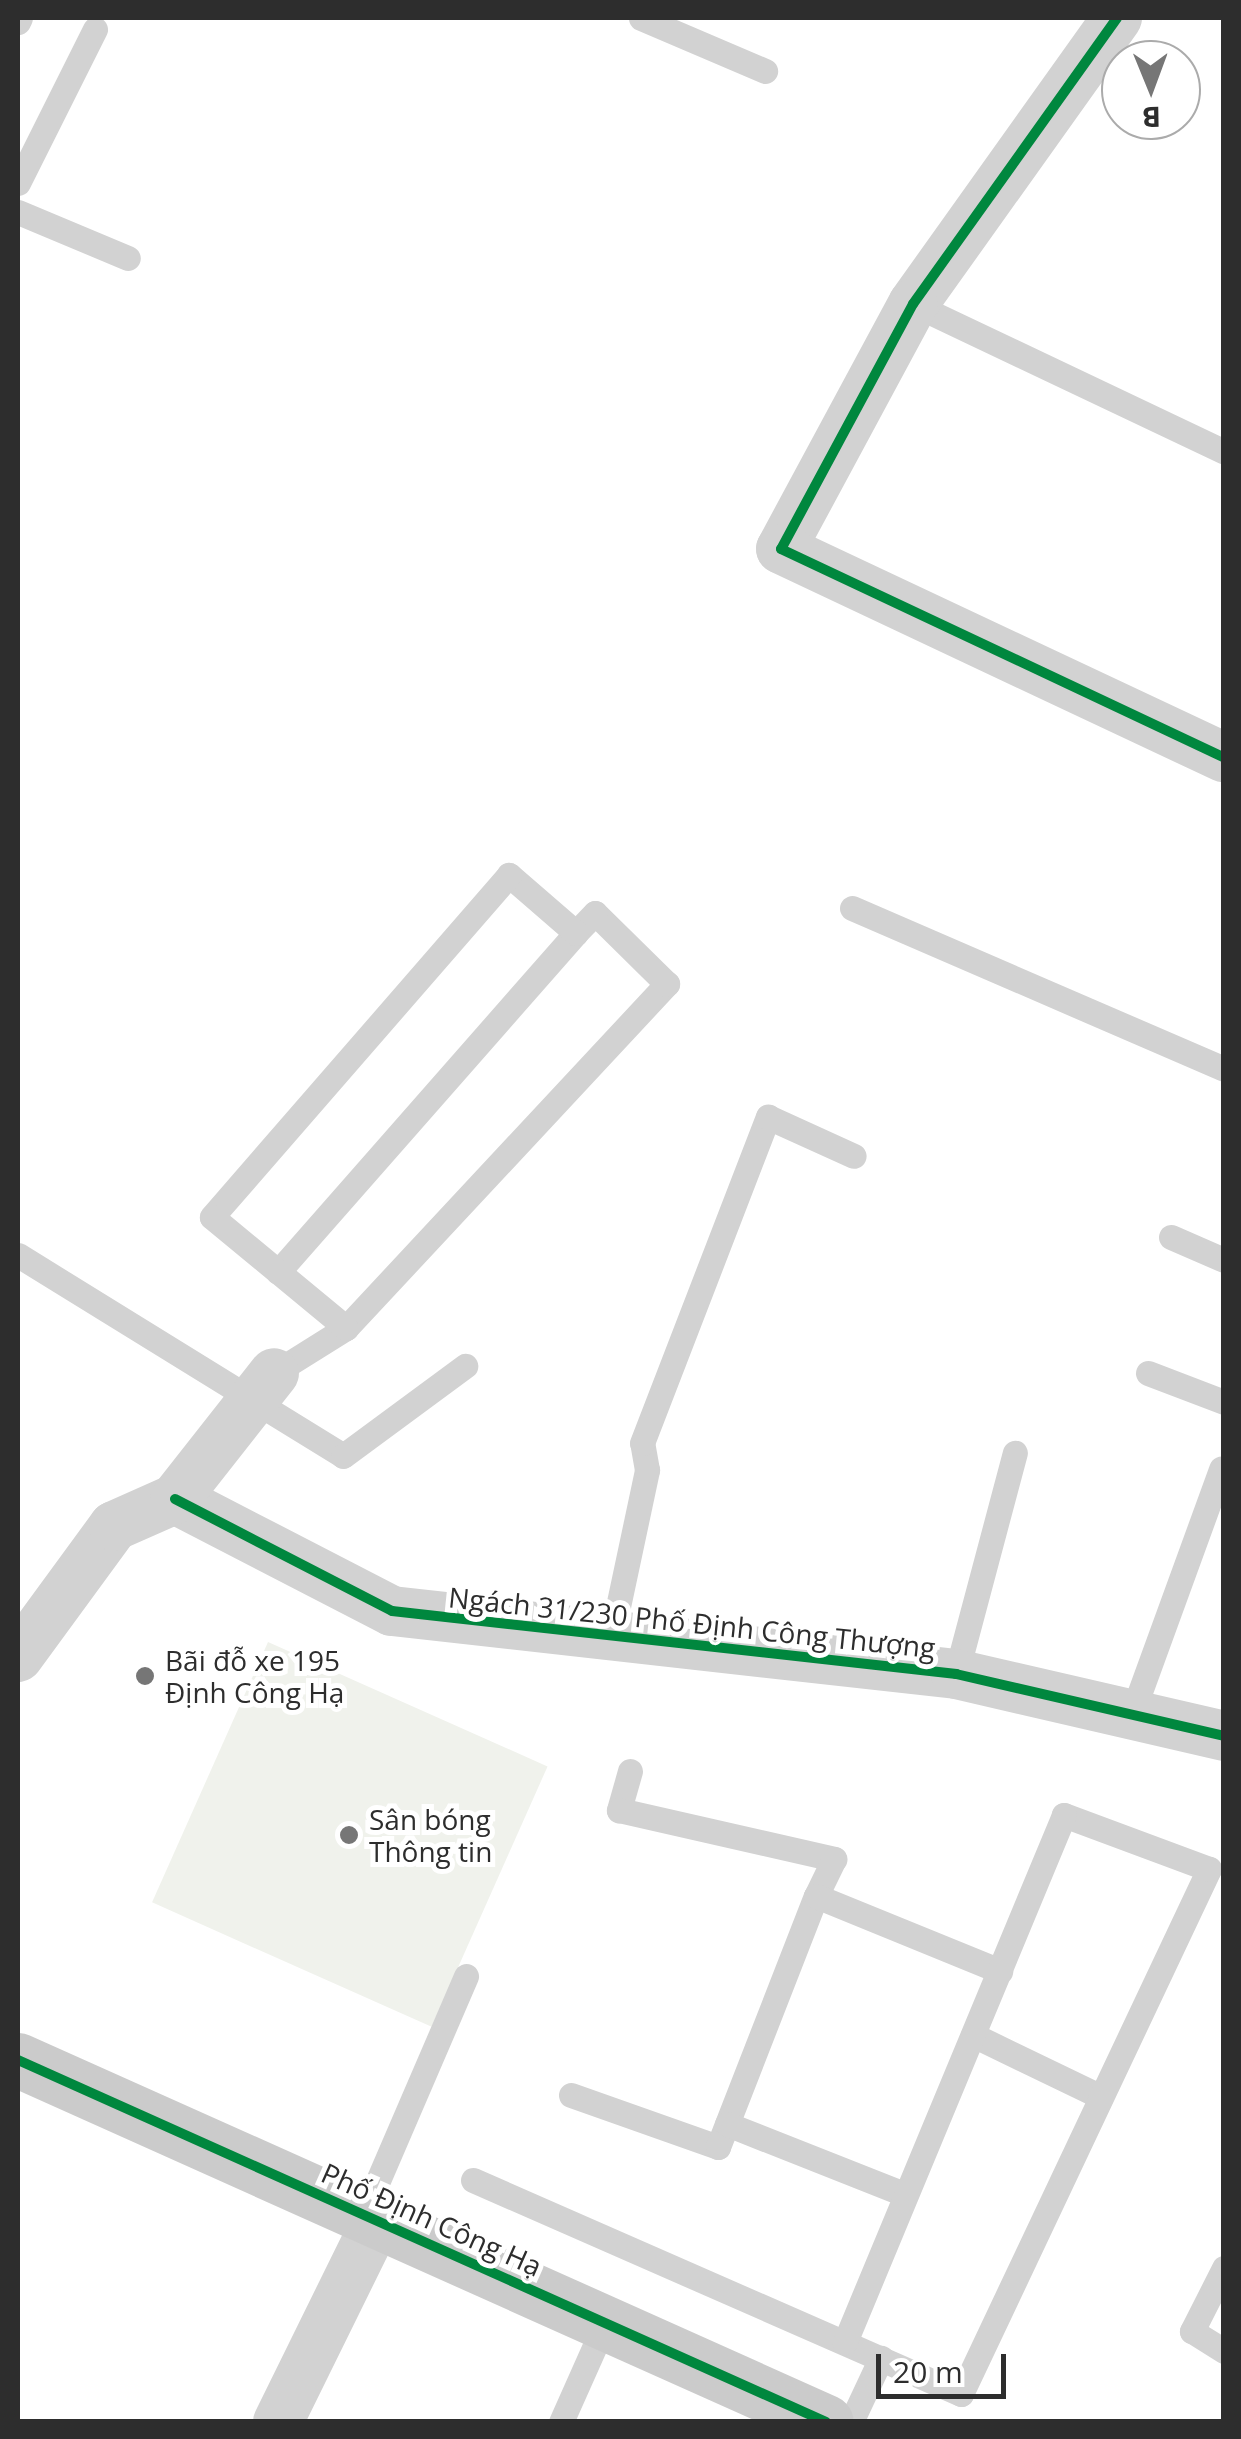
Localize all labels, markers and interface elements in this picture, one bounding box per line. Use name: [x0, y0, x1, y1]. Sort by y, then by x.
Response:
north arrow: [1101, 40, 1201, 140]
text: B: [1142, 99, 1161, 137]
street label: Ngách 31/230 Phố Định Công Thượng: [447, 1580, 937, 1664]
place label: Bãi đỗ xe 195 Định Công Hạ: [165, 1643, 344, 1709]
marker: Bãi đỗ xe 195 Định Công Hạ: [134, 1665, 156, 1687]
place label: Sân bóng Thông tin: [369, 1802, 492, 1868]
marker: Sân bóng Thông tin: [338, 1824, 360, 1846]
street label: Phố Định Công Hạ: [317, 2155, 547, 2283]
scale bar: [881, 2334, 1011, 2396]
text: 20 m: [893, 2351, 963, 2392]

